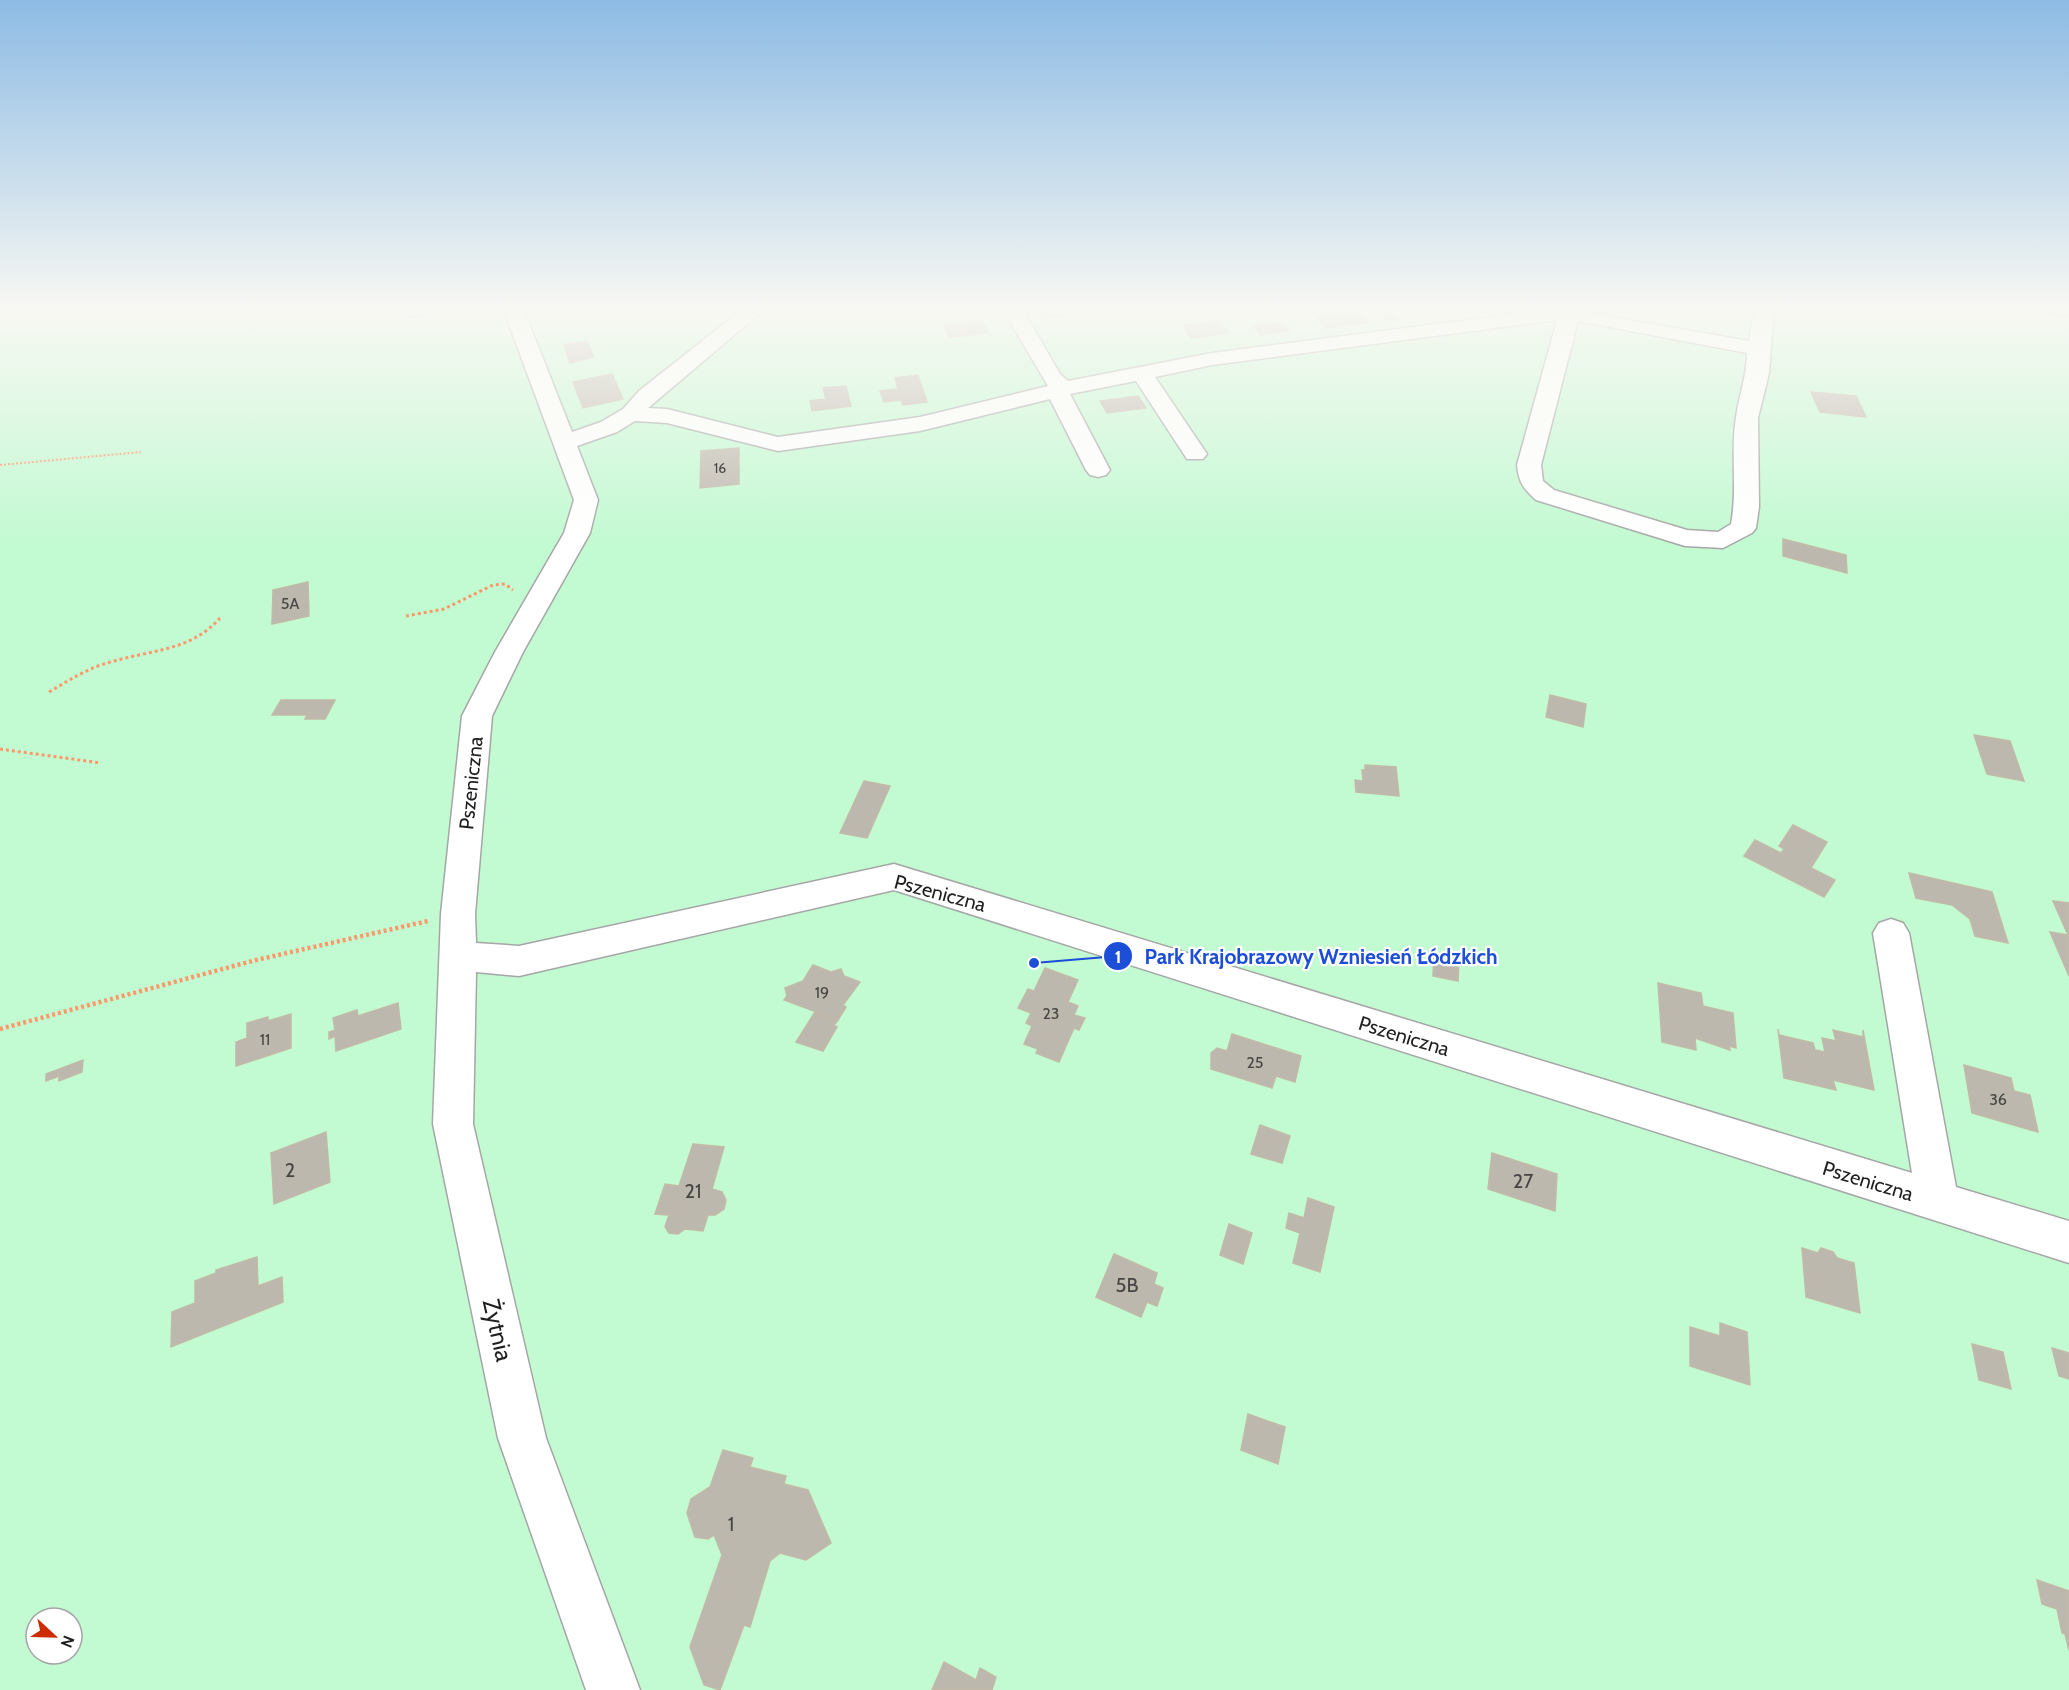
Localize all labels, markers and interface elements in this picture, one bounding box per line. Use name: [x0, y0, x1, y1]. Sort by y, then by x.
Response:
house number: 16: [714, 459, 726, 477]
house number: 5A: [281, 594, 299, 613]
street label: Pszeniczna: [454, 735, 488, 831]
street label: Pszeniczna: [892, 869, 989, 917]
callout: Park Krajobrazowy Wzniesień Łódzkich: [1103, 937, 1510, 976]
text: Park Krajobrazowy Wzniesień Łódzkich: [1144, 944, 1498, 969]
text: 1: [1115, 946, 1121, 968]
house number: 19: [815, 983, 829, 1002]
house number: 23: [1042, 1004, 1060, 1023]
street label: Pszeniczna: [1356, 1011, 1453, 1061]
house number: 11: [260, 1030, 270, 1049]
house number: 25: [1246, 1053, 1264, 1072]
house number: 36: [1989, 1090, 2007, 1109]
street label: Pszeniczna: [1820, 1156, 1917, 1206]
house number: 2: [285, 1158, 295, 1182]
house number: 27: [1513, 1169, 1533, 1193]
house number: 21: [685, 1179, 702, 1203]
house number: 5B: [1116, 1273, 1138, 1297]
street label: Żytnia: [477, 1296, 519, 1365]
house number: 1: [728, 1512, 734, 1536]
north arrow: [24, 1606, 84, 1666]
text: N: [57, 1633, 78, 1650]

